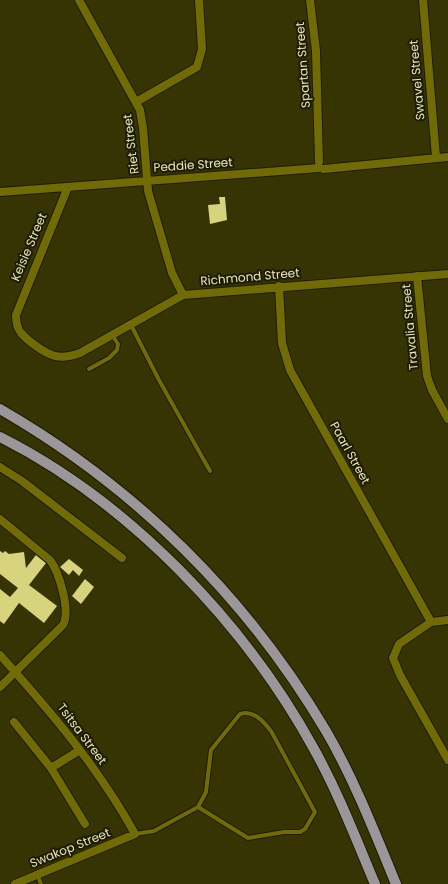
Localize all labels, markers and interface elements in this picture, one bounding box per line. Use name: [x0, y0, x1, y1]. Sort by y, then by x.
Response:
street label: Spartan Street: [291, 21, 314, 109]
street label: Swavel Street: [405, 39, 428, 121]
street label: Riet Street: [118, 113, 143, 175]
street label: Peddie Street: [153, 153, 233, 176]
street label: Keisie Street: [7, 210, 51, 284]
street label: Richmond Street: [200, 264, 300, 289]
street label: Travalia Street: [397, 283, 422, 371]
street label: Paarl Street: [326, 418, 375, 487]
street label: Tsitsa Street: [54, 700, 111, 768]
street label: Swakop Street: [27, 824, 113, 871]

